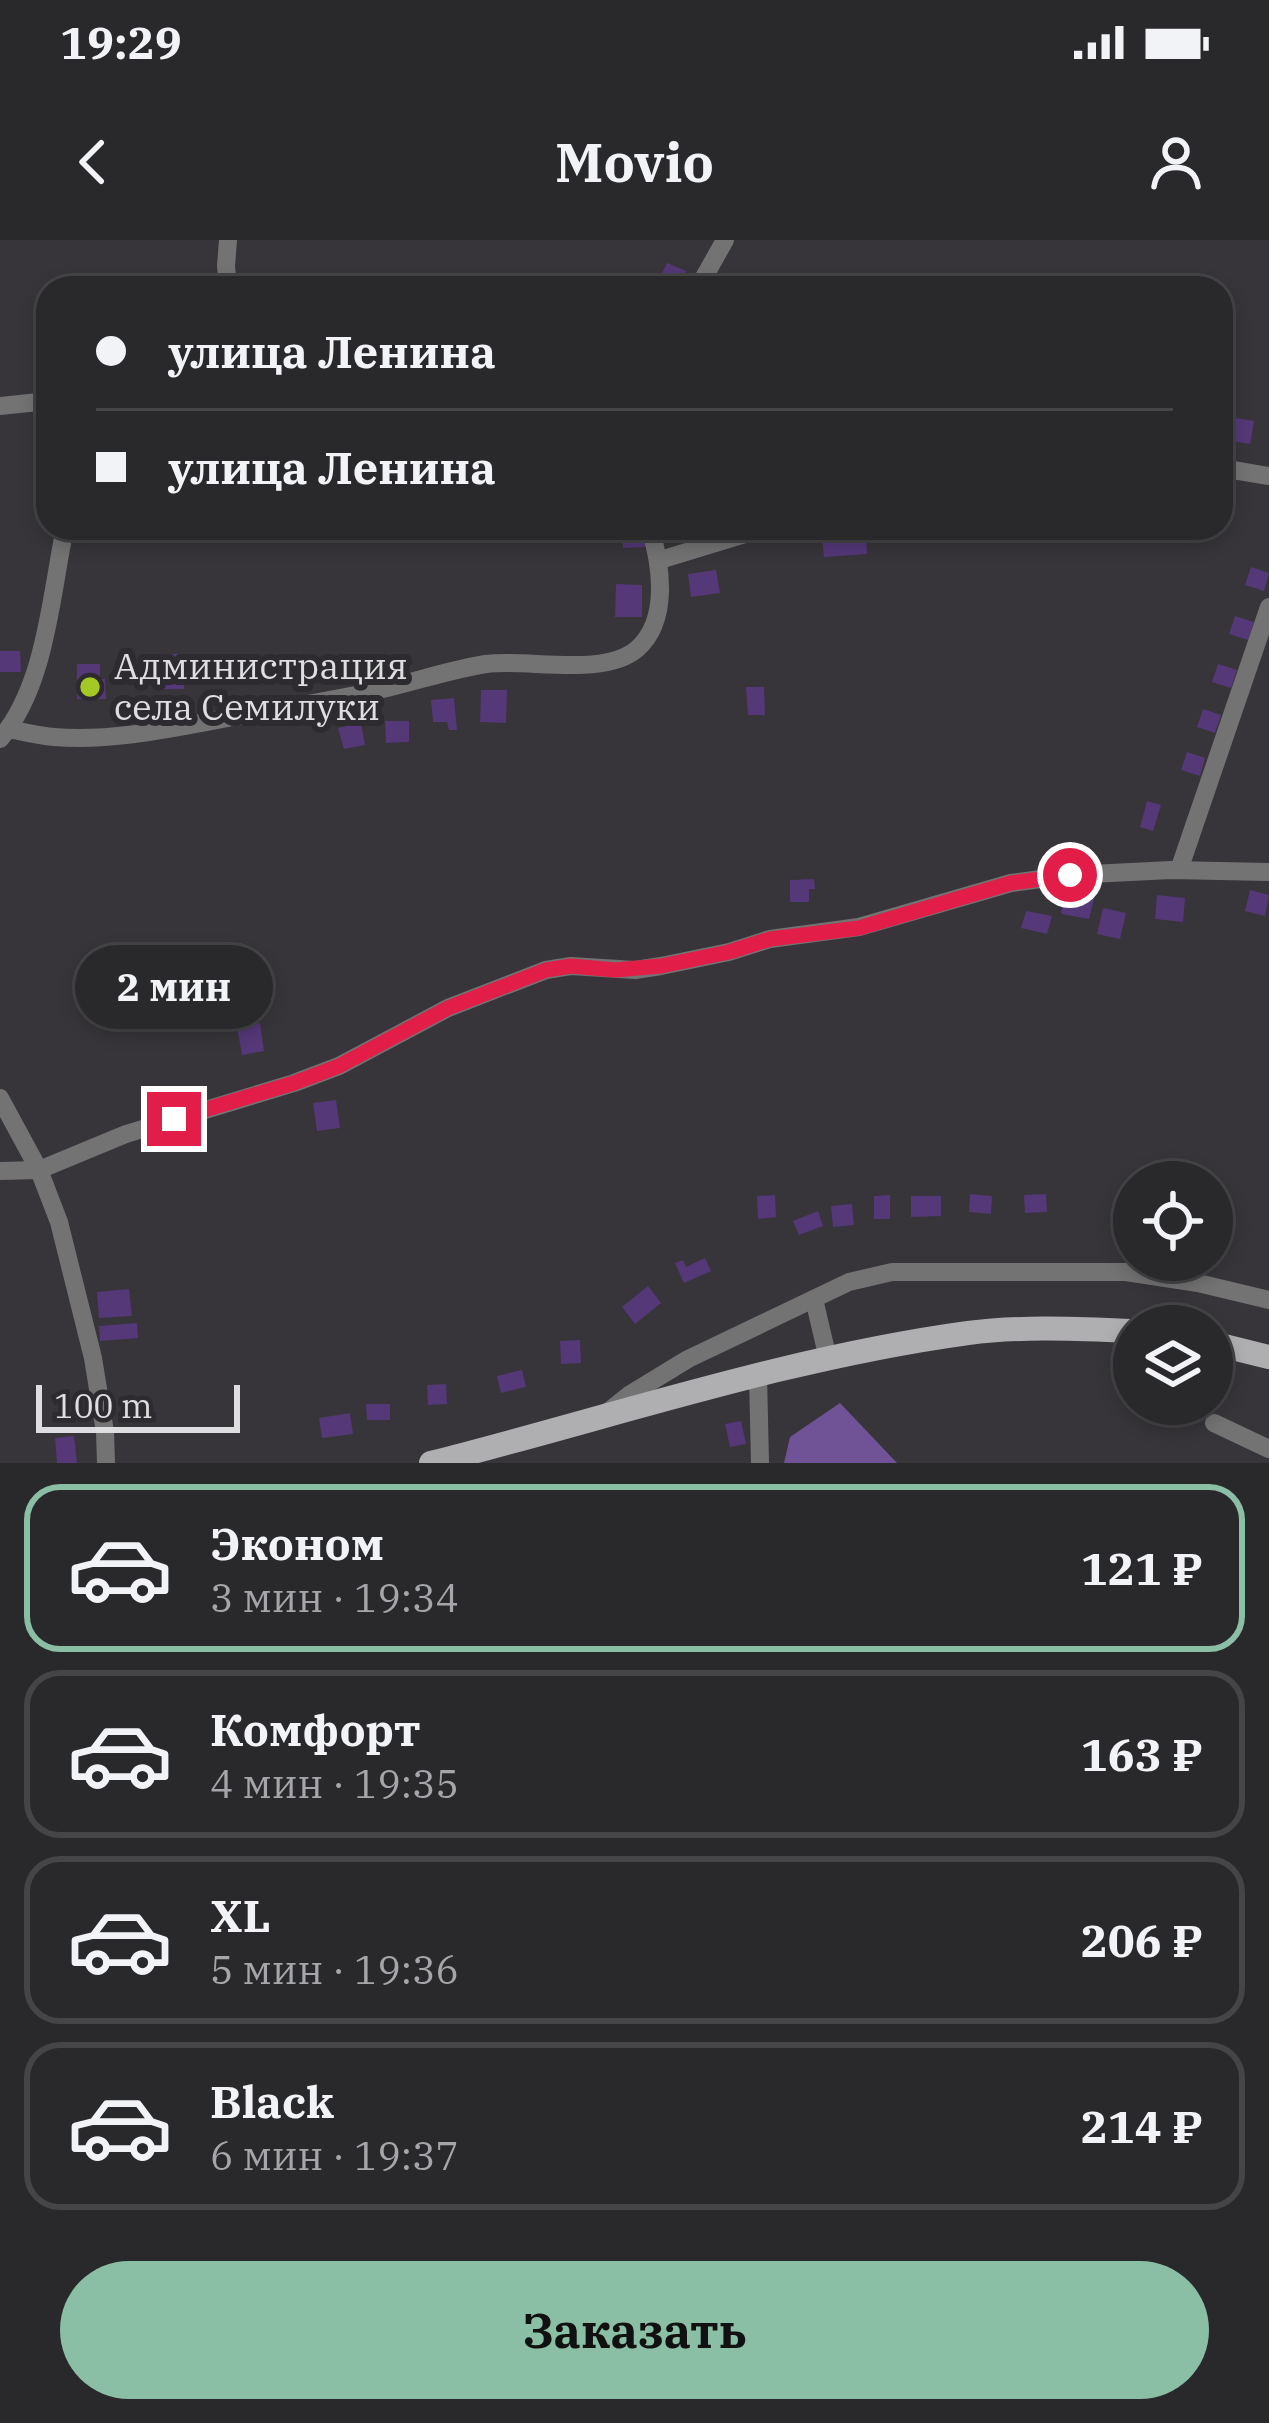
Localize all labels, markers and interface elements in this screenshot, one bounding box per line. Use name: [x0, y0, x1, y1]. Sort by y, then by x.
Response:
text: 19:29: [60, 13, 182, 71]
text: Movio: [555, 127, 714, 197]
icon: back: [60, 129, 126, 195]
icon: person: [1143, 129, 1209, 195]
text: улица Ленина: [168, 322, 496, 380]
text: улица Ленина: [168, 438, 496, 496]
place label: Администрация села Семилуки: [114, 642, 408, 730]
marker: Администрация села Семилуки: [77, 674, 103, 700]
route start: [1043, 848, 1097, 902]
callout: 2 мин: [75, 945, 273, 1029]
text: 2 мин: [117, 961, 231, 1012]
route end: [147, 1092, 201, 1146]
map controls: [1113, 1161, 1233, 1425]
button: locate: [1113, 1161, 1233, 1281]
button: layers: [1113, 1305, 1233, 1425]
scale bar: [36, 1379, 240, 1432]
text: 100 m: [54, 1384, 153, 1427]
icon: car: [66, 1514, 174, 1622]
text: Эконом: [210, 1514, 384, 1572]
text: 121 ₽: [1081, 1539, 1203, 1597]
text: 3 мин · 19:34: [210, 1572, 459, 1623]
icon: car: [66, 1700, 174, 1808]
text: Комфорт: [210, 1700, 421, 1758]
text: 163 ₽: [1081, 1725, 1203, 1783]
text: 4 мин · 19:35: [210, 1758, 459, 1809]
icon: car: [66, 1886, 174, 1994]
text: XL: [210, 1886, 271, 1944]
text: 206 ₽: [1081, 1911, 1203, 1969]
text: 5 мин · 19:36: [210, 1944, 459, 1995]
icon: car: [66, 2072, 174, 2180]
text: Black: [210, 2072, 334, 2130]
text: 214 ₽: [1081, 2097, 1203, 2155]
text: 6 мин · 19:37: [210, 2130, 459, 2181]
button: Заказать: [60, 2261, 1209, 2399]

